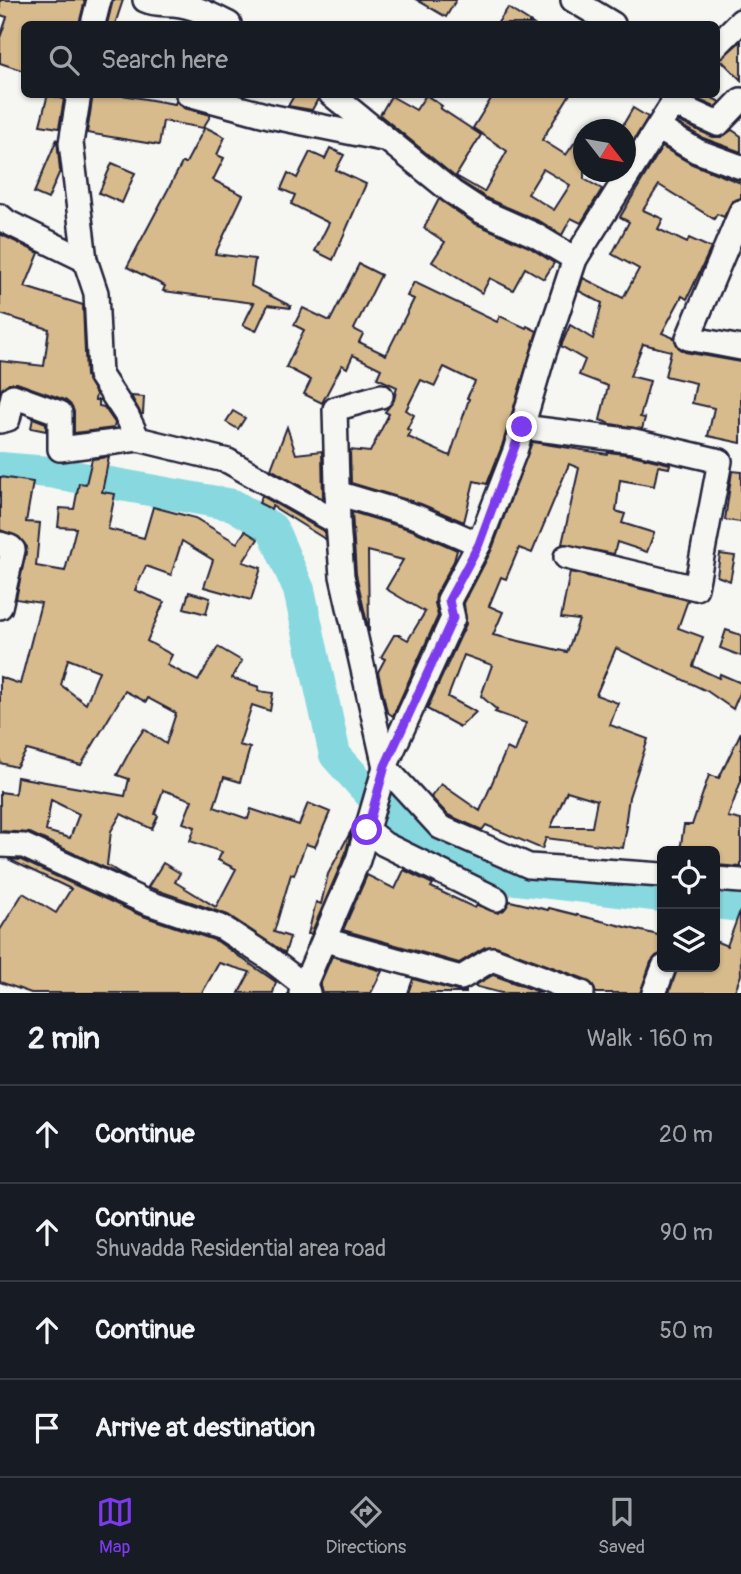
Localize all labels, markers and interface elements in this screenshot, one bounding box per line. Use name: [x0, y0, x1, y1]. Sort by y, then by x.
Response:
search box: [21, 21, 720, 98]
icon: search: [45, 41, 83, 79]
text: Search here: [101, 44, 228, 76]
north arrow: [573, 119, 636, 182]
route end: [506, 411, 537, 442]
route start: [351, 814, 382, 845]
map controls: [657, 846, 720, 972]
button: locate: [657, 846, 720, 909]
button: layers: [657, 909, 720, 972]
text: 2 min: [28, 1020, 100, 1057]
text: Walk · 160 m: [587, 1024, 713, 1053]
icon: ahead: [28, 1115, 66, 1153]
text: Continue: [95, 1118, 195, 1150]
text: 20 m: [659, 1120, 713, 1149]
text: Continue: [95, 1202, 195, 1234]
icon: ahead: [28, 1213, 66, 1251]
text: 90 m: [660, 1218, 713, 1247]
text: Shuvadda Residential area road: [95, 1234, 386, 1263]
icon: ahead: [28, 1311, 66, 1349]
text: Continue: [95, 1314, 195, 1346]
text: 50 m: [659, 1316, 713, 1345]
icon: arrive: [28, 1409, 66, 1447]
text: Arrive at destination: [95, 1412, 315, 1444]
tab: Map: [96, 1493, 134, 1559]
tab: Directions: [326, 1493, 406, 1559]
tab: Saved: [598, 1493, 645, 1559]

